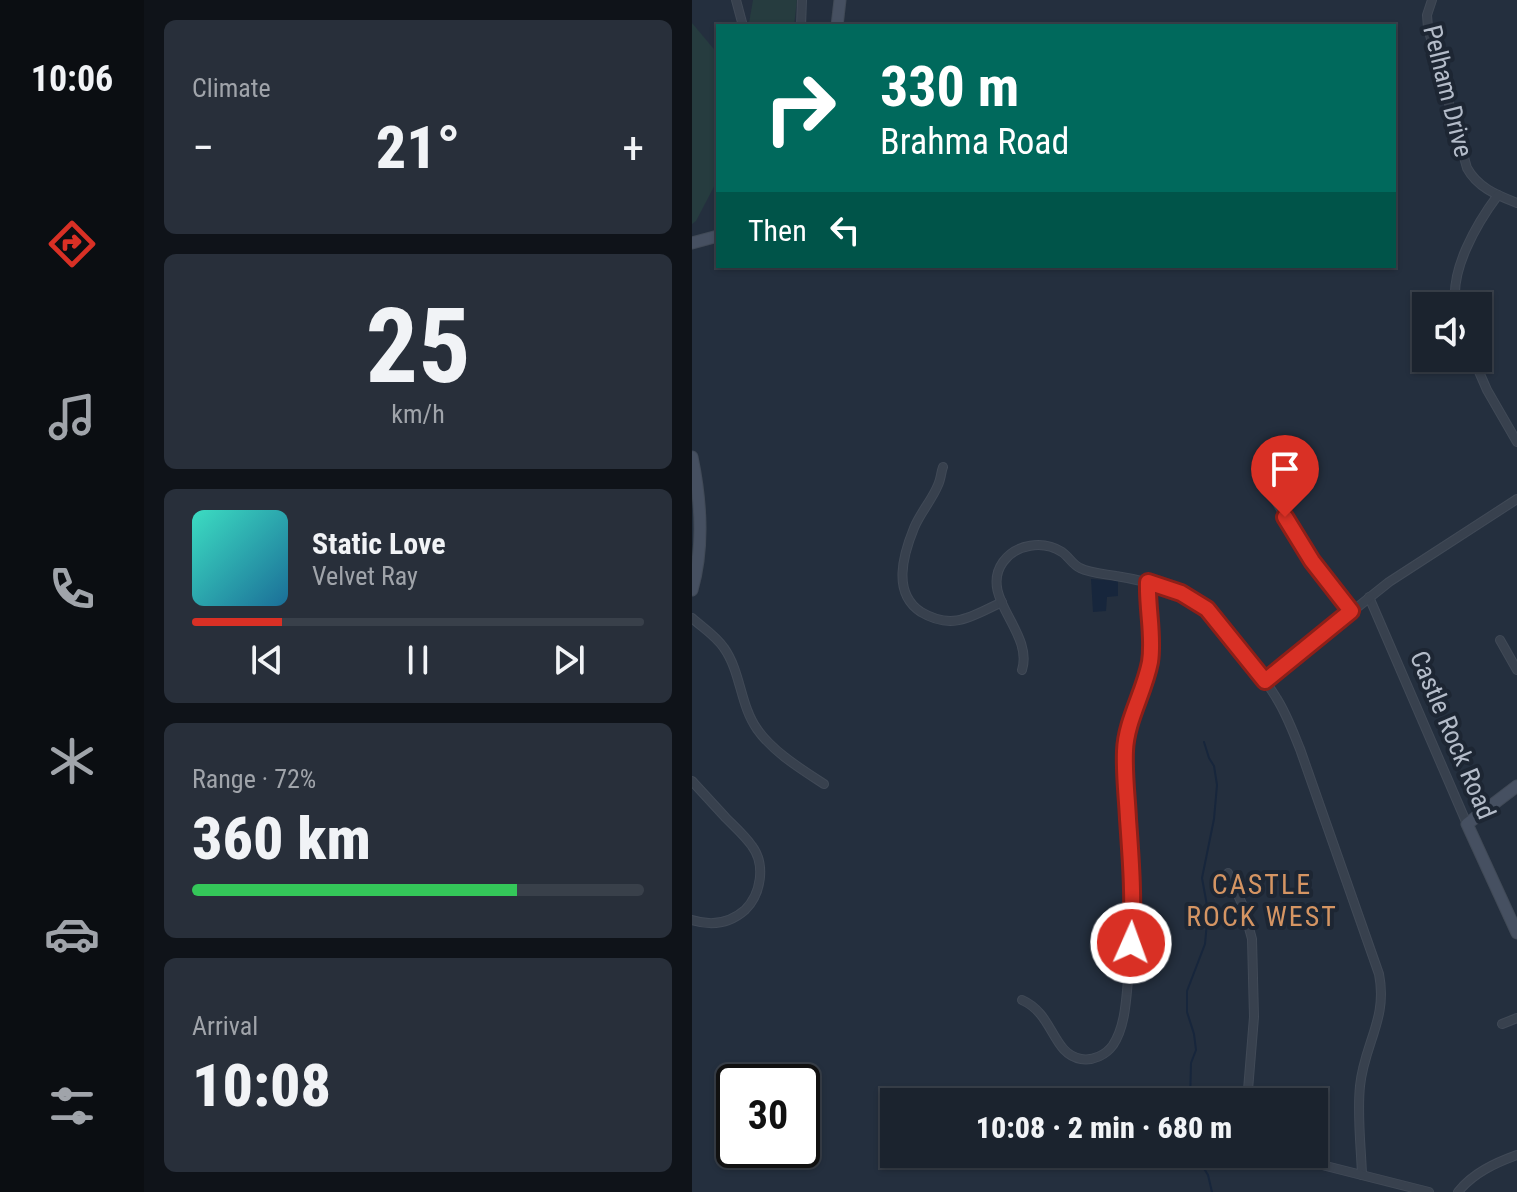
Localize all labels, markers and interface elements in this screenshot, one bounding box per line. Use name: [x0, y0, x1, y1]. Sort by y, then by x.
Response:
street label: Pelham Drive: [1417, 22, 1479, 160]
text: 330 m: [880, 54, 1019, 120]
icon: right: [748, 56, 852, 160]
text: 10:06: [31, 58, 113, 100]
text: Climate: [192, 73, 271, 103]
text: 21°: [376, 112, 460, 183]
text: Brahma Road: [880, 121, 1069, 163]
text: −: [192, 122, 214, 174]
text: +: [622, 122, 644, 174]
icon: left: [823, 208, 867, 252]
text: Then: [748, 213, 807, 248]
icon: directions: [44, 216, 100, 272]
text: 25: [365, 286, 471, 407]
map controls: [1412, 292, 1492, 372]
button: sound: [1412, 292, 1492, 372]
icon: music: [44, 389, 100, 445]
text: km/h: [391, 399, 445, 429]
pin: [1251, 435, 1319, 517]
icon: arrive: [1263, 447, 1307, 491]
text: Static Love: [312, 526, 446, 561]
icon: phone: [44, 561, 100, 617]
text: Velvet Ray: [312, 561, 418, 591]
icon: previous: [245, 638, 289, 682]
icon: pause: [396, 638, 440, 682]
icon: next: [547, 638, 591, 682]
street label: Castle Rock Road: [1404, 646, 1502, 824]
icon: climate: [44, 733, 100, 789]
text: Range · 72%: [192, 764, 316, 794]
text: 360 km: [192, 803, 371, 874]
district label: CASTLE ROCK WEST: [1186, 868, 1338, 933]
position arrow: [1089, 901, 1173, 985]
icon: car: [44, 906, 100, 962]
text: Arrival: [192, 1011, 258, 1041]
text: 10:08: [192, 1050, 331, 1121]
speed limit sign: 30: [716, 1064, 820, 1168]
icon: filters: [44, 1078, 100, 1134]
text: 10:08 · 2 min · 680 m: [976, 1110, 1232, 1145]

